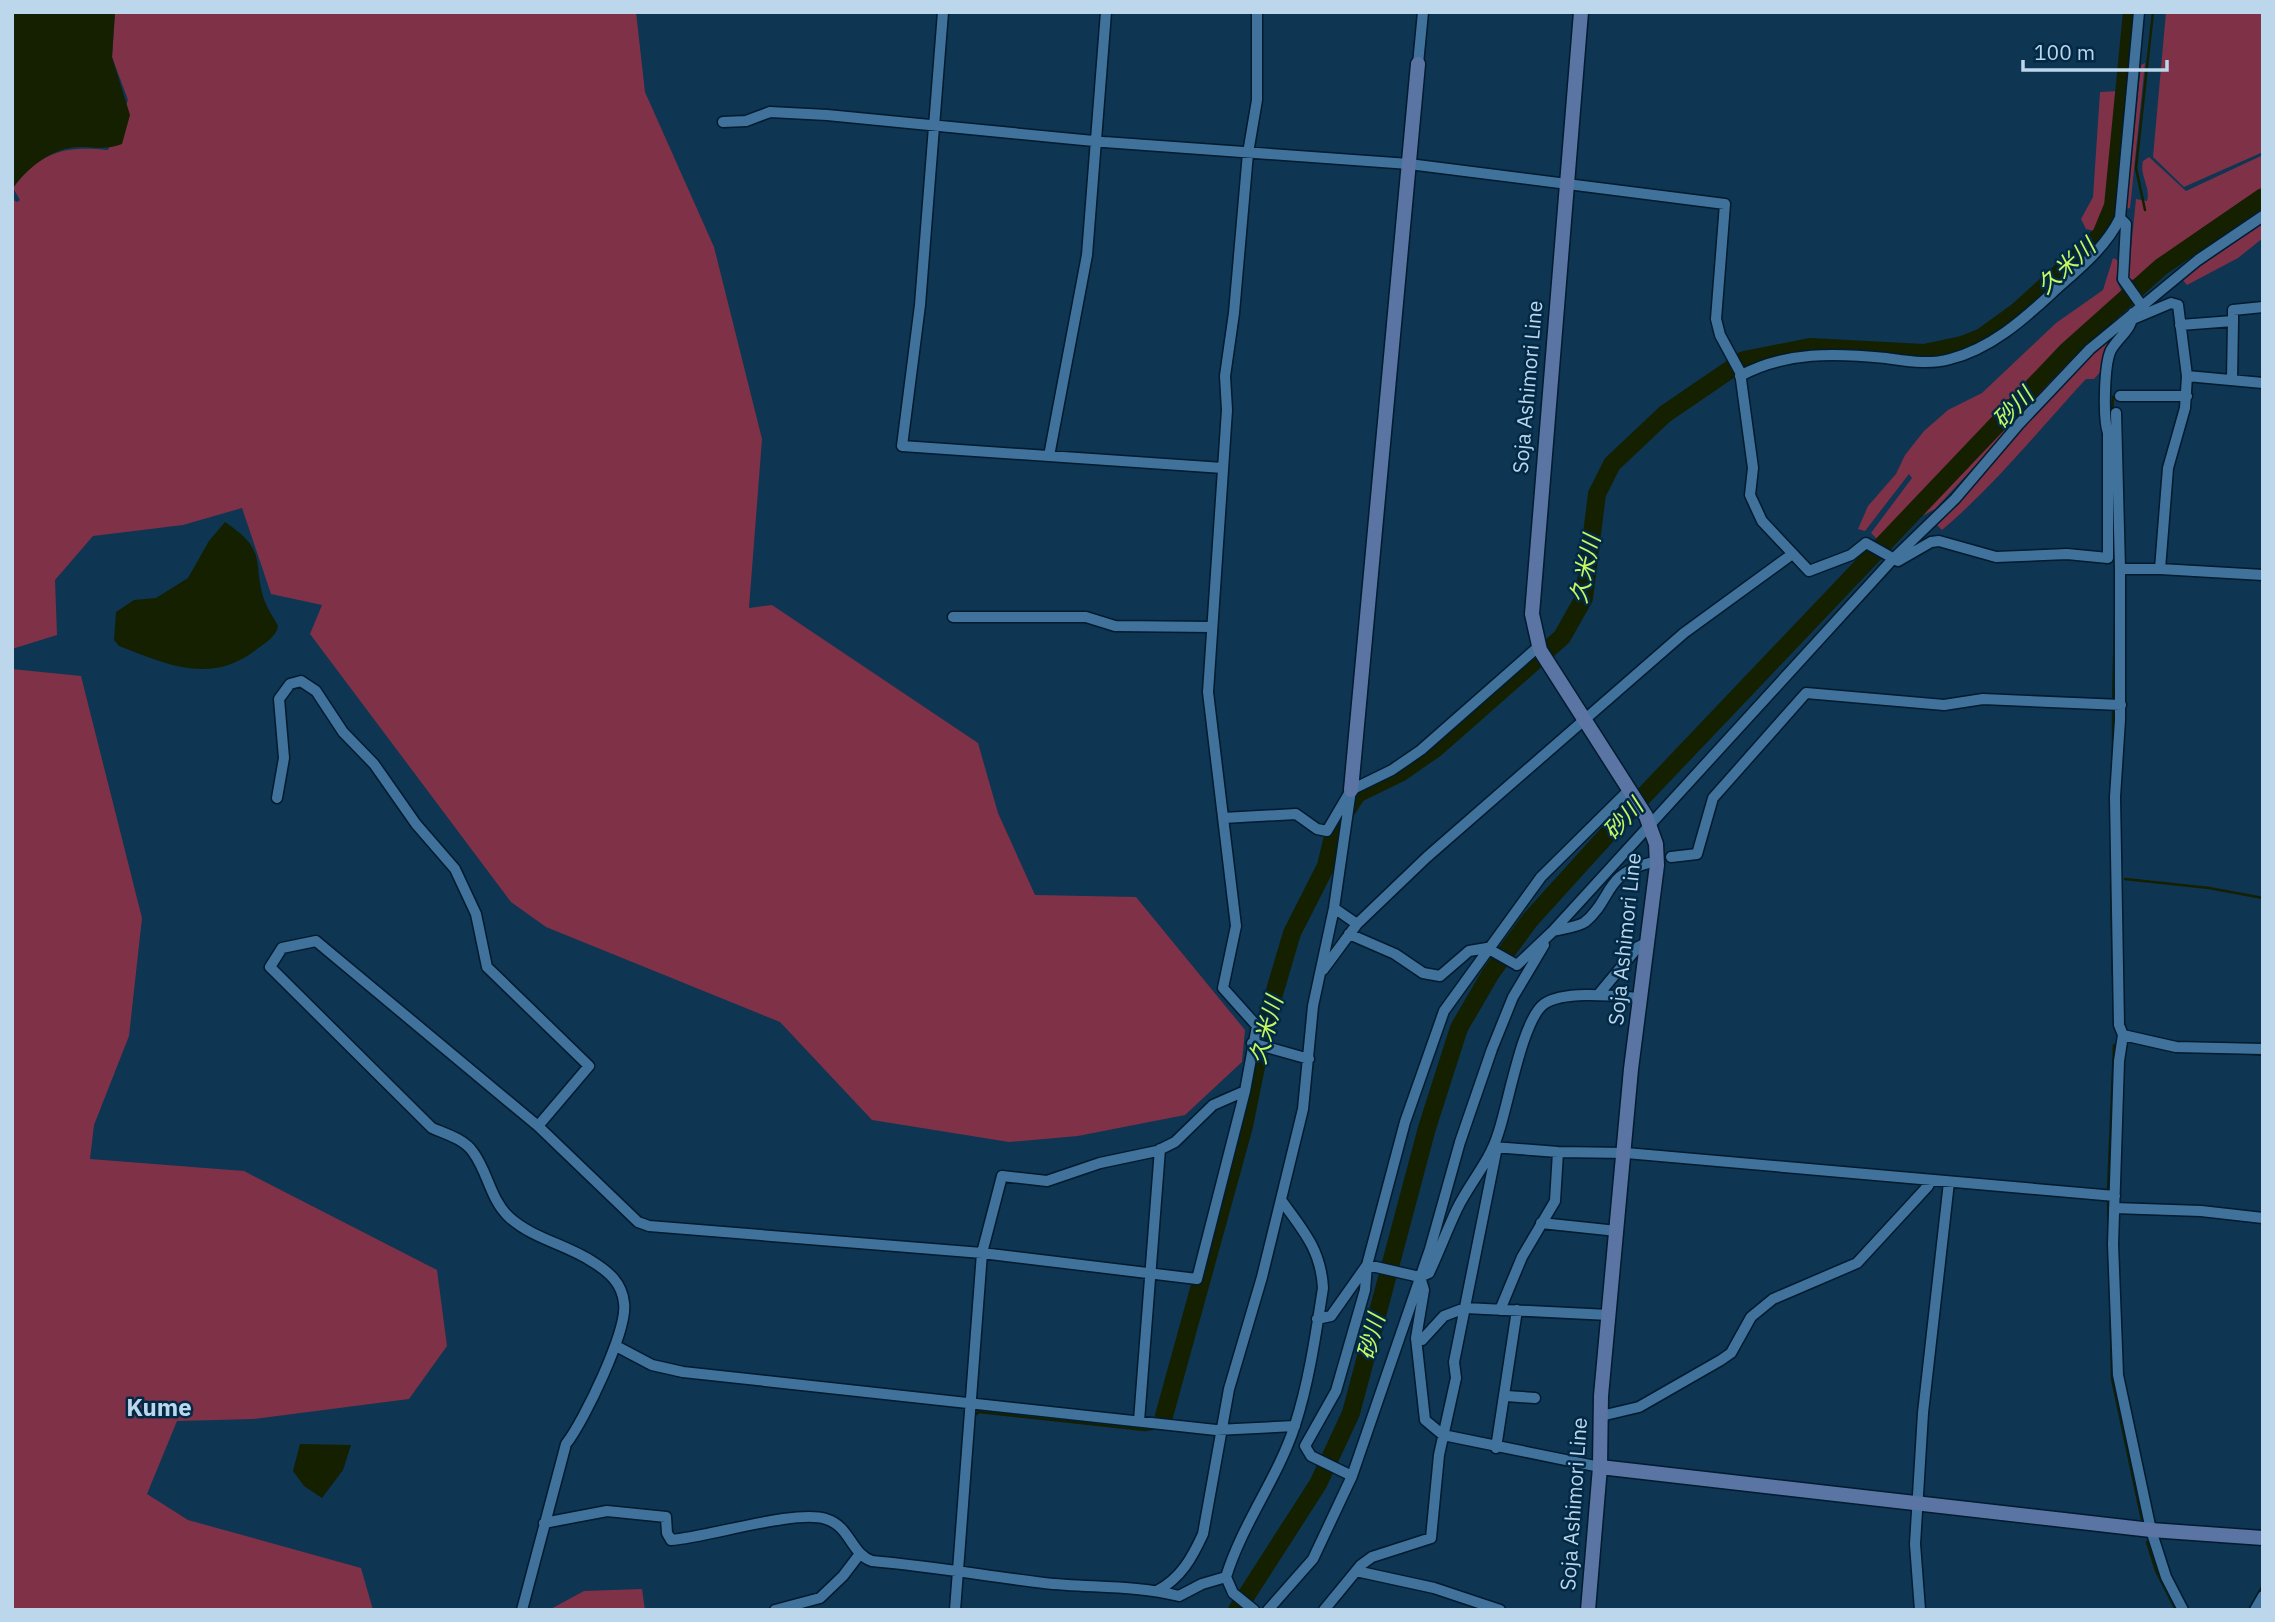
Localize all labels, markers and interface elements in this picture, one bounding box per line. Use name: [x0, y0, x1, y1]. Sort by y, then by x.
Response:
scale bar: [2023, 28, 2166, 72]
text: 100 m: [2034, 38, 2095, 66]
water label: 久米川: [2030, 229, 2103, 299]
street label: Soja Ashimori Line: [1505, 299, 1549, 475]
water label: 砂川: [1986, 378, 2041, 434]
water label: 久米川: [1562, 529, 1606, 606]
water label: 砂川: [1596, 789, 1651, 845]
street label: Soja Ashimori Line: [1601, 851, 1647, 1027]
water label: 久米川: [1242, 990, 1289, 1067]
water label: 砂川: [1350, 1308, 1391, 1363]
district label: Kume: [126, 1391, 192, 1423]
street label: Soja Ashimori Line: [1553, 1416, 1593, 1591]

